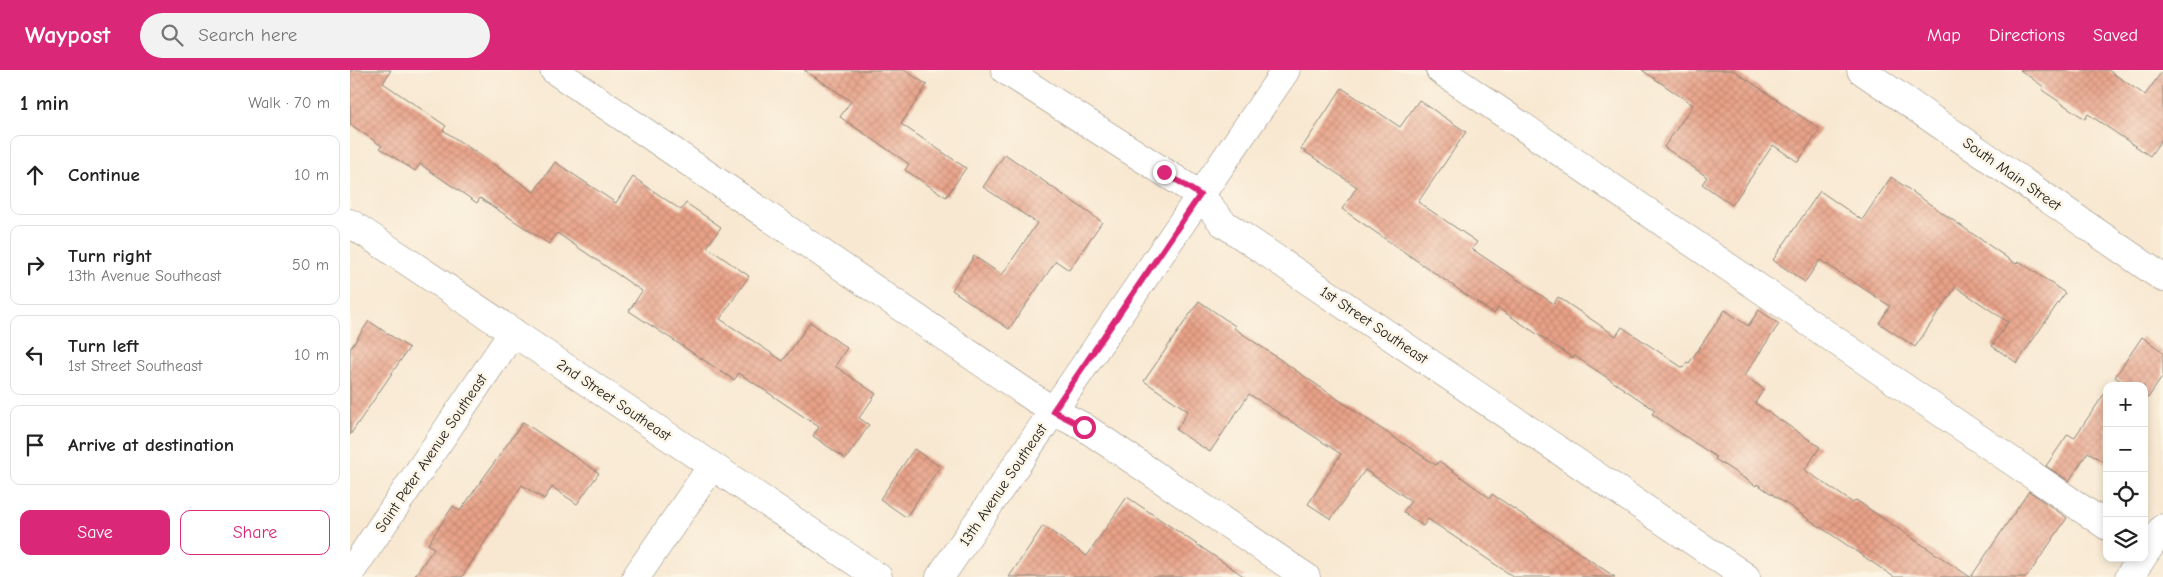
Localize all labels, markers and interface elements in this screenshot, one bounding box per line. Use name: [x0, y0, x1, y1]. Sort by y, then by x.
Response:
search box: [140, 13, 490, 58]
text: Waypost: [25, 21, 110, 49]
icon: search: [158, 21, 186, 49]
text: Search here: [198, 24, 297, 46]
text: Map: [1927, 25, 1961, 46]
text: Directions: [1989, 25, 2065, 46]
text: Saved: [2093, 25, 2138, 46]
text: 1 min: [20, 91, 69, 115]
text: Walk · 70 m: [248, 94, 330, 112]
street label: South Main Street: [1959, 133, 2065, 215]
icon: ahead: [21, 161, 49, 189]
route end: [1153, 161, 1176, 184]
text: Continue: [68, 164, 140, 186]
text: 10 m: [294, 166, 329, 184]
text: Turn right: [68, 245, 152, 267]
icon: right: [21, 251, 49, 279]
text: 50 m: [292, 256, 329, 274]
text: 13th Avenue Southeast: [68, 267, 221, 285]
street label: 1st Street Southeast: [1317, 282, 1432, 368]
text: Turn left: [68, 335, 139, 357]
icon: left: [21, 341, 49, 369]
text: 10 m: [294, 346, 329, 364]
street label: 2nd Street Southeast: [554, 355, 675, 445]
text: 1st Street Southeast: [68, 357, 202, 375]
street label: Saint Peter Avenue Southeast: [371, 370, 491, 536]
map controls: [2103, 382, 2148, 562]
button: +: [2103, 382, 2148, 427]
route start: [1073, 416, 1096, 439]
street label: 13th Avenue Southeast: [955, 420, 1051, 550]
button: −: [2103, 427, 2148, 472]
icon: arrive: [21, 431, 49, 459]
text: Arrive at destination: [68, 434, 234, 456]
button: locate: [2103, 472, 2148, 517]
button: Save: [20, 510, 170, 555]
button: Share: [180, 510, 330, 555]
button: layers: [2103, 517, 2148, 562]

